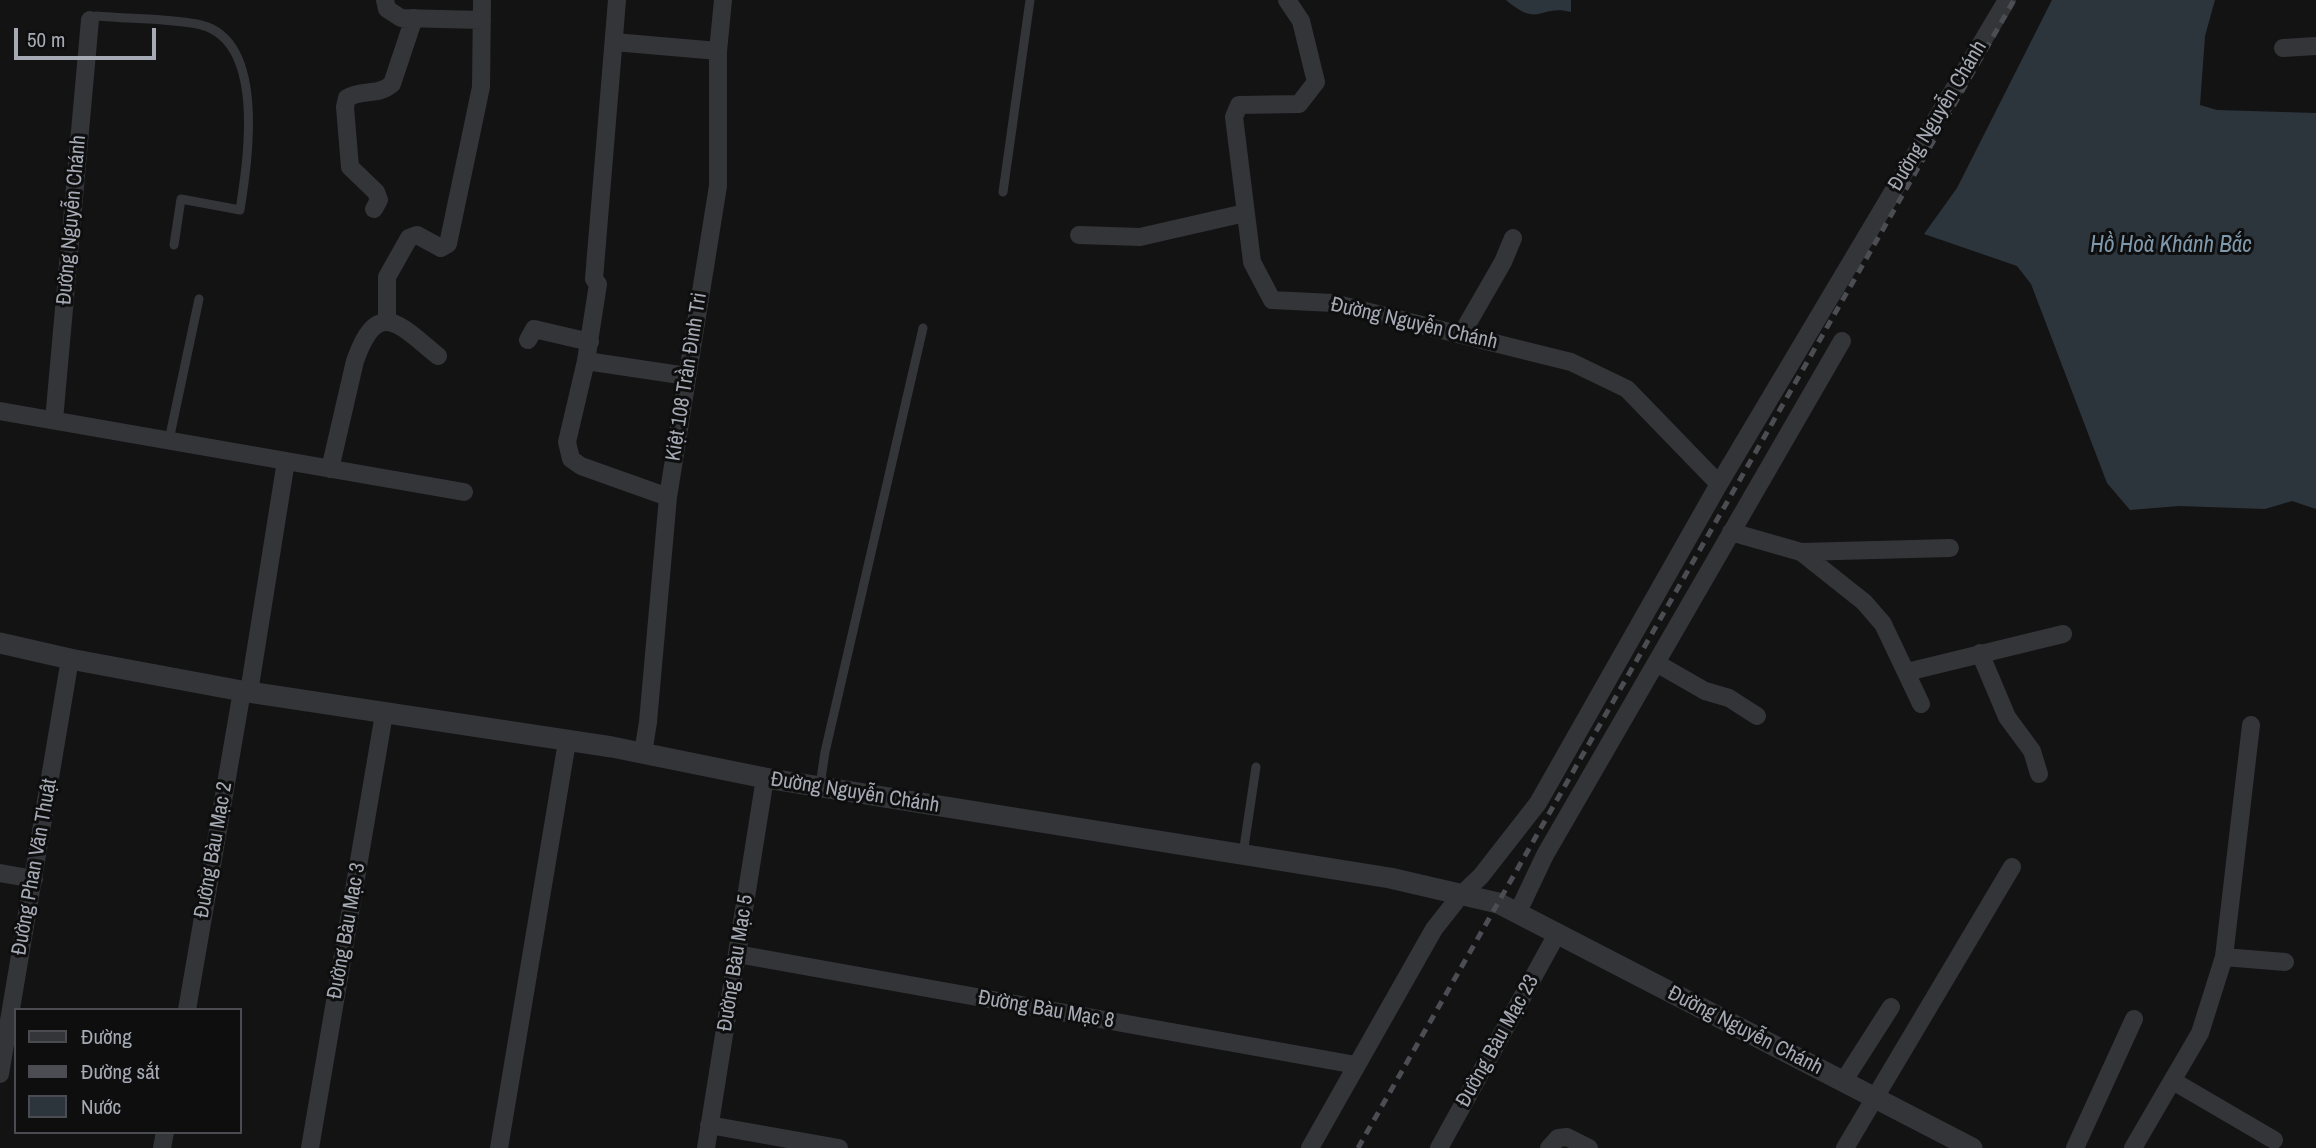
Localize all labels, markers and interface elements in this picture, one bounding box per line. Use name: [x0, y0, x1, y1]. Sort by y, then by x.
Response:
scale bar: [18, 14, 159, 58]
text: 50 m: [27, 25, 65, 54]
street label: Đường Nguyễn Chánh: [1883, 36, 1993, 196]
street label: Đường Nguyễn Chánh: [52, 134, 92, 306]
water label: Hồ Hoà Khánh Bắc: [2090, 232, 2252, 260]
street label: Kiệt 108 Trần Đình Tri: [661, 291, 713, 463]
street label: Đường Nguyễn Chánh: [1328, 293, 1500, 355]
street label: Đường Nguyễn Chánh: [769, 767, 941, 819]
street label: Đường Phan Văn Thuật: [7, 777, 63, 957]
street label: Đường Bàu Mạc 2: [190, 780, 238, 920]
street label: Đường Bàu Mạc 3: [323, 861, 371, 1001]
street label: Đường Bàu Mạc 5: [713, 893, 759, 1033]
street label: Đường Bàu Mạc 23: [1451, 970, 1545, 1112]
street label: Đường Nguyễn Chánh: [1663, 981, 1827, 1081]
street label: Đường Bàu Mạc 8: [976, 986, 1116, 1034]
legend: [14, 1008, 242, 1134]
text: Đường: [81, 1022, 132, 1051]
text: Đường sắt: [81, 1057, 160, 1086]
text: Nước: [81, 1092, 121, 1121]

